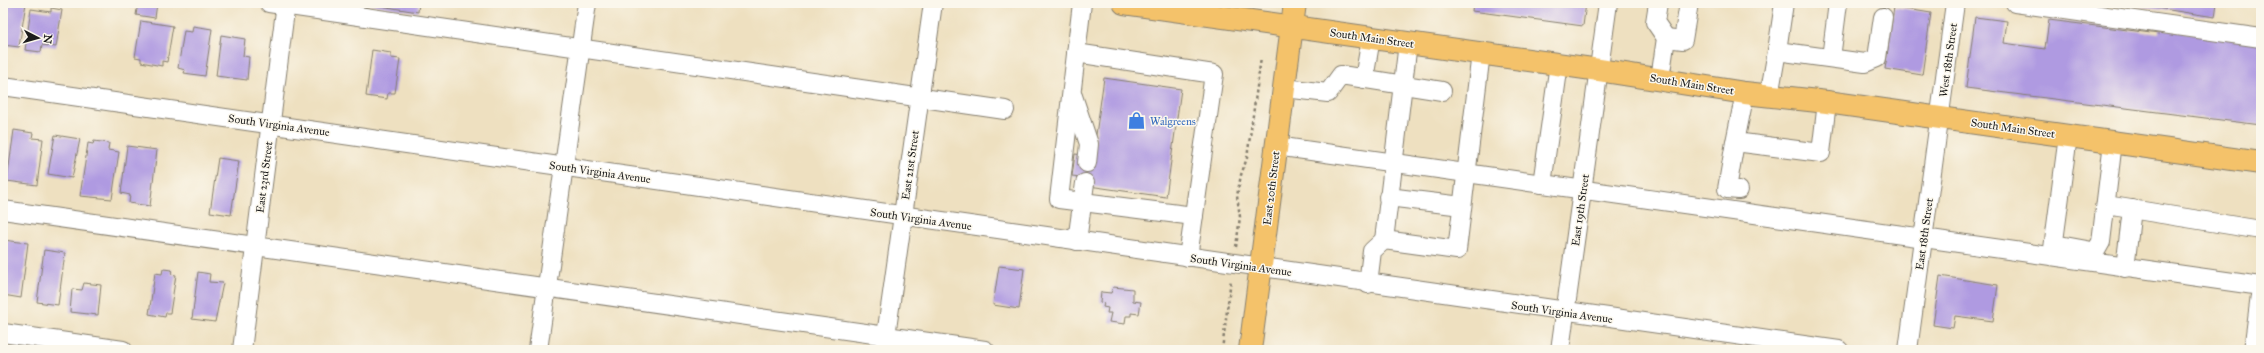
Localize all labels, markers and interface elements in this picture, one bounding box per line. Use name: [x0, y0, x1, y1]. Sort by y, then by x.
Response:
north arrow: [18, 18, 58, 58]
street label: West 18th Street: [1937, 22, 1960, 98]
street label: South Main Street: [1329, 26, 1415, 51]
text: N: [40, 34, 54, 45]
street label: South Main Street: [1649, 71, 1735, 98]
shop icon: Walgreens: [1127, 111, 1147, 131]
street label: South Virginia Avenue: [227, 112, 331, 139]
place label: Walgreens: [1150, 115, 1196, 128]
street label: South Main Street: [1970, 116, 2056, 141]
street label: East 21st Street: [899, 129, 922, 201]
street label: East 23rd Street: [254, 140, 275, 214]
street label: East 20th Street: [1261, 150, 1282, 226]
street label: South Virginia Avenue: [548, 159, 652, 186]
street label: East 19th Street: [1569, 173, 1592, 247]
street label: East 18th Street: [1913, 197, 1936, 271]
street label: South Virginia Avenue: [869, 206, 973, 233]
street label: South Virginia Avenue: [1189, 252, 1293, 279]
street label: South Virginia Avenue: [1510, 299, 1614, 326]

